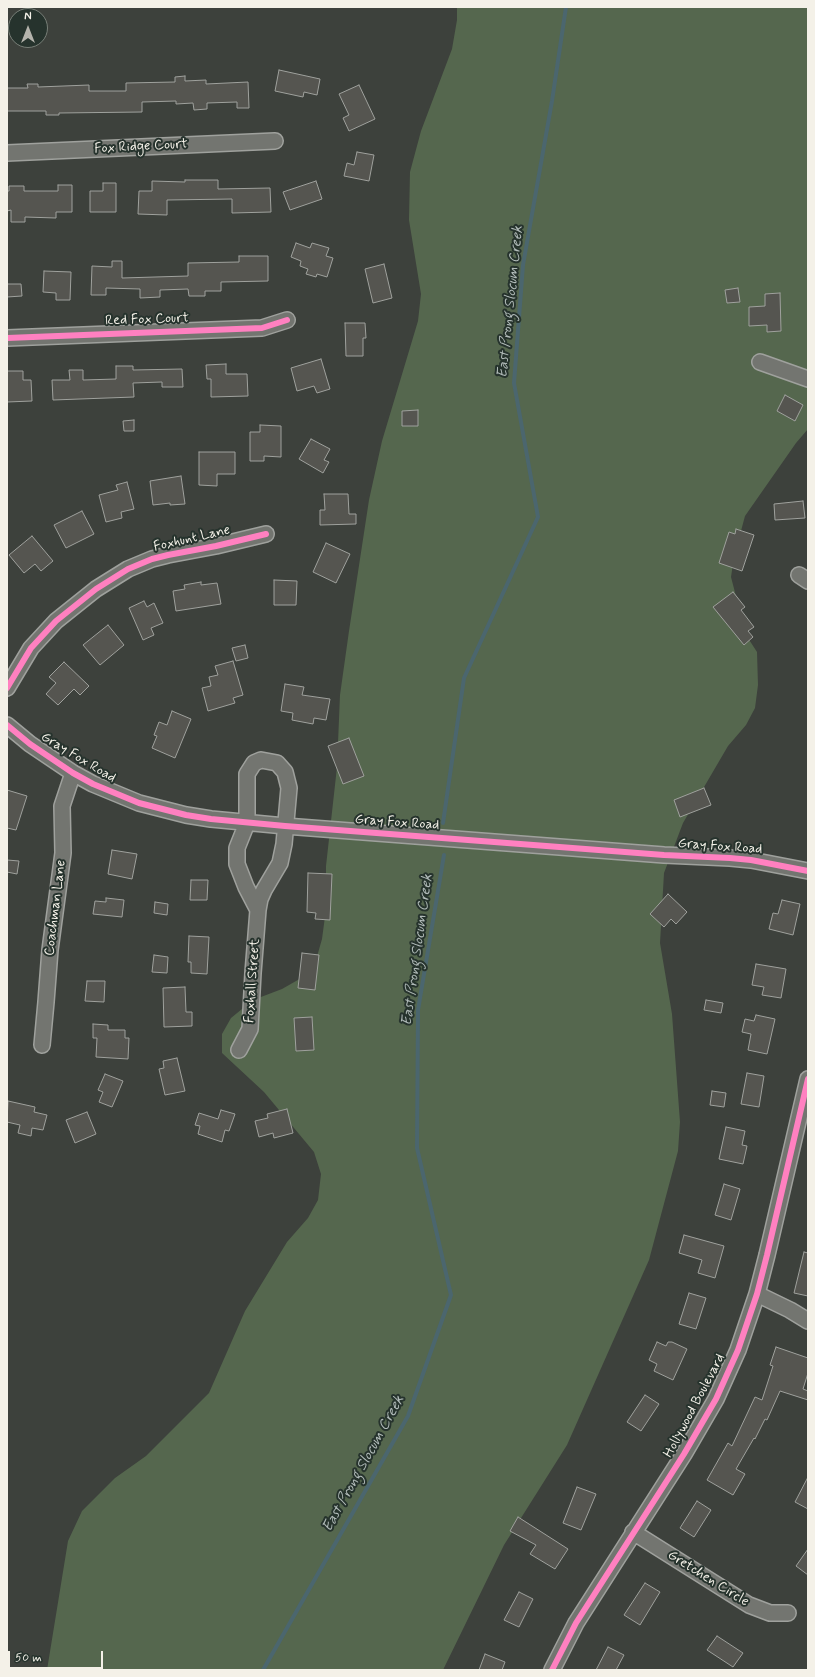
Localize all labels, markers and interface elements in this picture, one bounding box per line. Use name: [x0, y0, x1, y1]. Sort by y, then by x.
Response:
north arrow: [8, 8, 48, 48]
text: N: [24, 10, 32, 24]
street label: Fox Ridge Court: [94, 136, 188, 158]
water label: East Prong Slocum Creek: [494, 225, 528, 379]
street label: Red Fox Court: [105, 310, 189, 330]
street label: Foxhunt Lane: [152, 522, 232, 556]
street label: Gray Fox Road: [37, 729, 119, 787]
street label: Gray Fox Road: [354, 812, 440, 834]
street label: Gray Fox Road: [677, 836, 763, 858]
street label: Coachman Lane: [42, 859, 70, 957]
water label: East Prong Slocum Creek: [398, 873, 438, 1027]
street label: Foxhall Street: [242, 938, 264, 1024]
street label: Hollywood Boulevard: [661, 1351, 729, 1461]
water label: East Prong Slocum Creek: [319, 1393, 409, 1535]
street label: Gretchen Circle: [664, 1547, 752, 1611]
scale bar: [10, 1643, 105, 1669]
text: 50 m: [15, 1650, 42, 1666]

